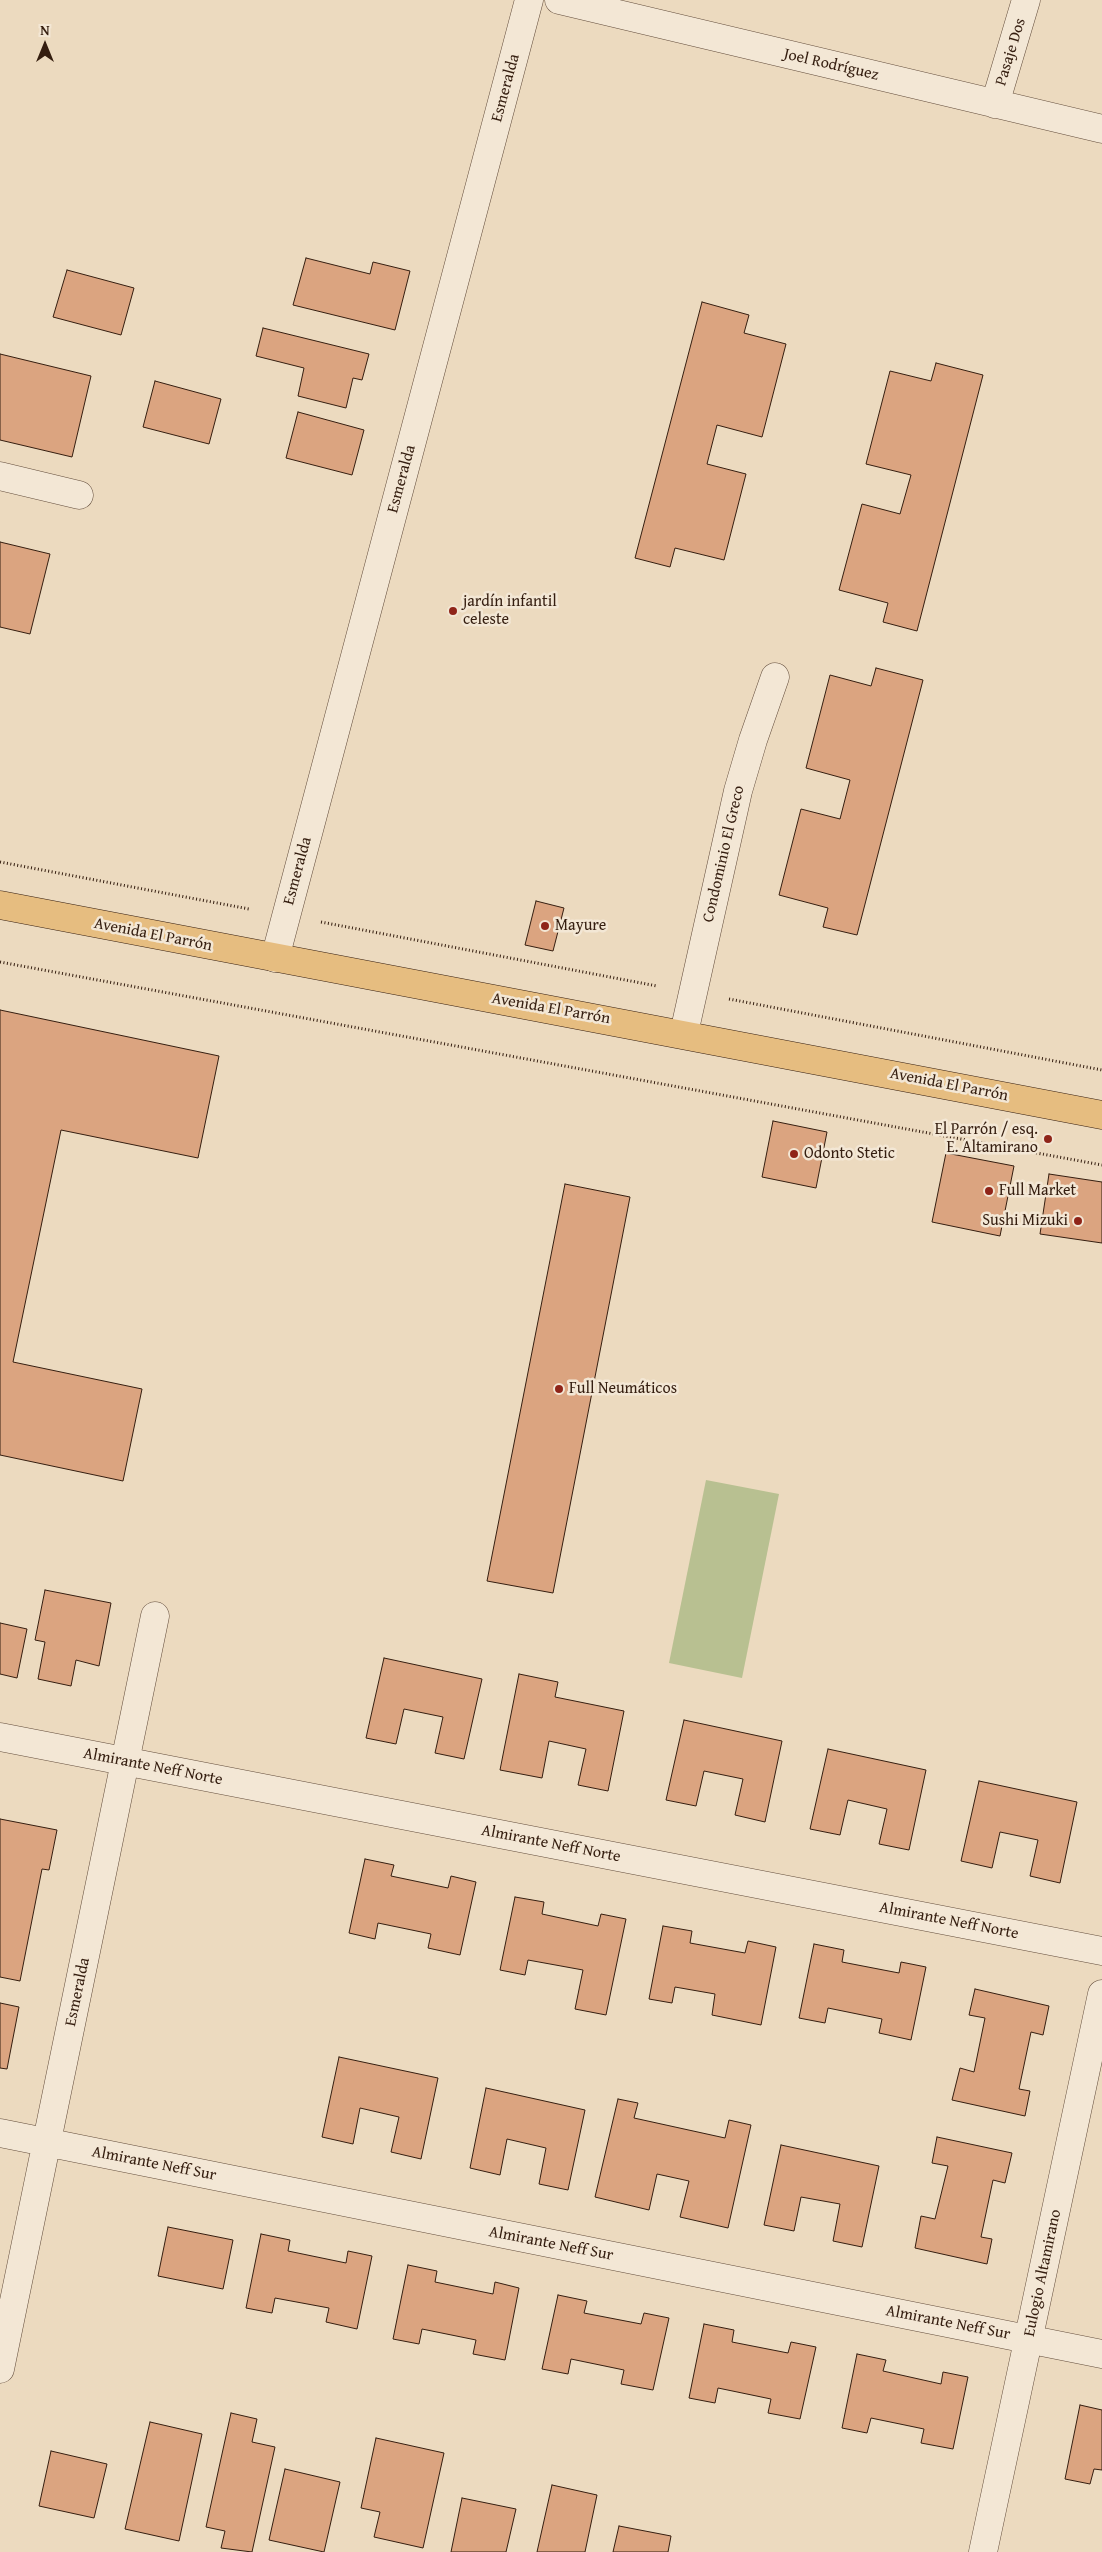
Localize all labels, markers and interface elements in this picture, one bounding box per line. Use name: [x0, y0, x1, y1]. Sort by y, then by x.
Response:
street label: Pasaje Dos: [992, 16, 1030, 88]
north arrow: [20, 20, 70, 70]
text: N: [40, 20, 50, 40]
street label: Joel Rodríguez: [782, 45, 880, 85]
street label: Esmeralda: [488, 52, 524, 124]
street label: Esmeralda: [384, 443, 420, 515]
place label: jardín infantil celeste: [463, 592, 557, 630]
marker: jardín infantil celeste: [447, 605, 459, 617]
street label: Condominio El Greco: [699, 784, 749, 924]
street label: Esmeralda: [280, 835, 316, 907]
street label: Avenida El Parrón: [92, 914, 214, 956]
place label: Mayure: [555, 916, 606, 936]
marker: Mayure: [539, 920, 551, 932]
street label: Avenida El Parrón: [490, 989, 612, 1029]
street label: Avenida El Parrón: [888, 1064, 1010, 1106]
place label: El Parrón / esq. E. Altamirano: [935, 1120, 1038, 1158]
marker: El Parrón / esq. E. Altamirano: [1042, 1133, 1054, 1145]
place label: Odonto Stetic: [804, 1144, 895, 1164]
marker: Odonto Stetic: [788, 1148, 800, 1160]
place label: Full Market: [999, 1181, 1076, 1201]
marker: Full Market: [983, 1185, 995, 1197]
place label: Sushi Mizuki: [982, 1211, 1068, 1231]
marker: Sushi Mizuki: [1072, 1215, 1084, 1227]
place label: Full Neumáticos: [569, 1379, 677, 1399]
marker: Full Neumáticos: [553, 1383, 565, 1395]
street label: Almirante Neff Norte: [82, 1744, 224, 1790]
street label: Almirante Neff Norte: [480, 1821, 622, 1867]
street label: Almirante Neff Norte: [878, 1898, 1020, 1944]
street label: Esmeralda: [61, 1956, 95, 2028]
street label: Almirante Neff Sur: [90, 2143, 218, 2185]
street label: Eulogio Altamirano: [1020, 2208, 1066, 2338]
street label: Almirante Neff Sur: [487, 2223, 615, 2265]
street label: Almirante Neff Sur: [884, 2302, 1012, 2344]

